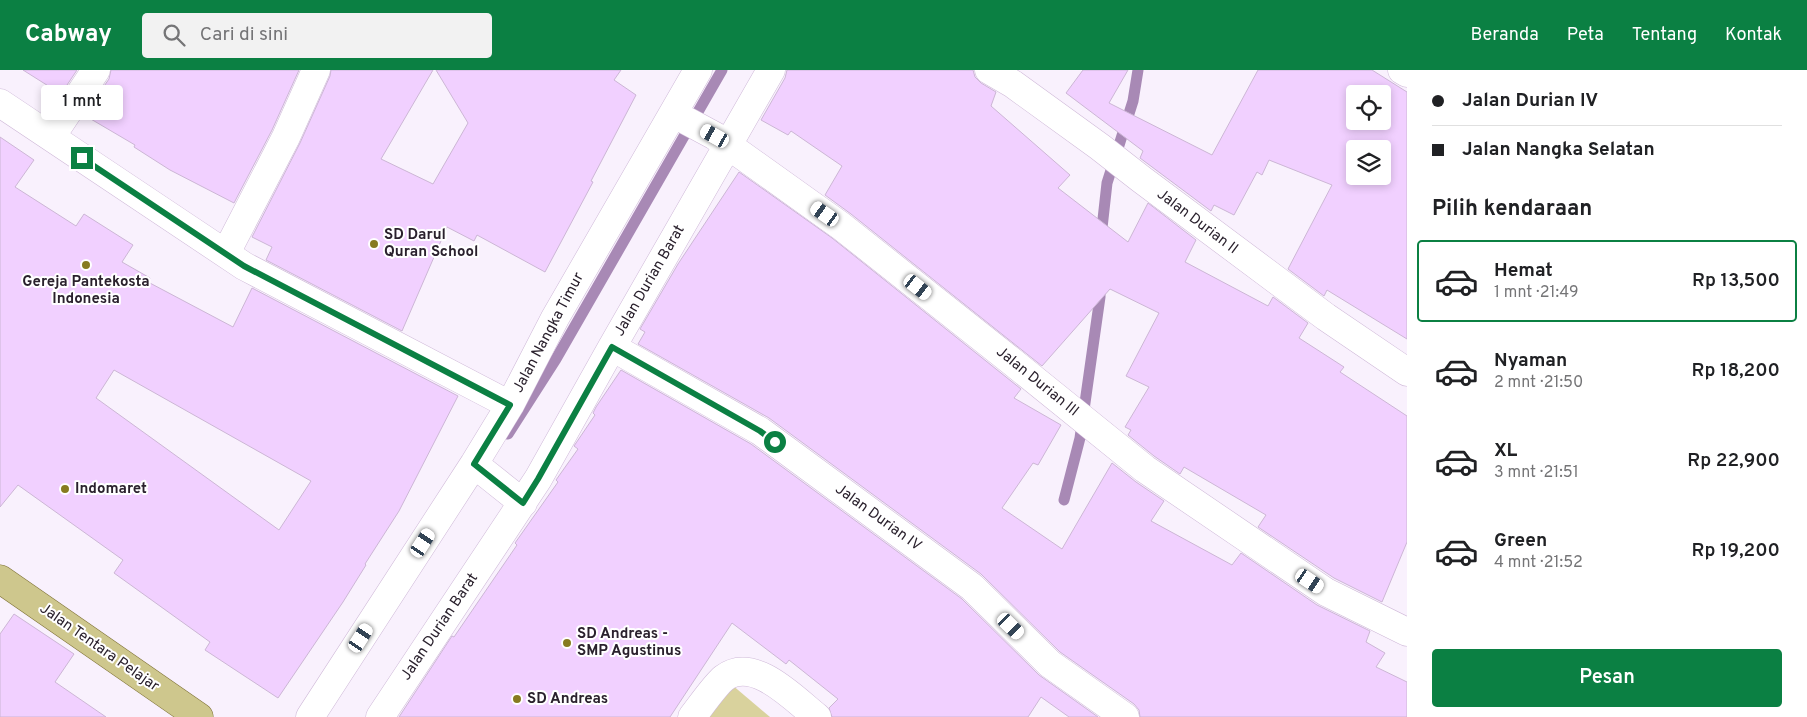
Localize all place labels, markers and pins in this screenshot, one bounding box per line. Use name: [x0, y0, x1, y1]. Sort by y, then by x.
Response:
place label: SD Darul Quran School: [384, 226, 478, 262]
marker: SD Darul Quran School: [368, 238, 380, 250]
marker: Gereja Pantekosta Indonesia: [80, 259, 92, 271]
place label: Gereja Pantekosta Indonesia: [22, 273, 150, 309]
place label: Indomaret: [75, 480, 147, 499]
marker: Indomaret: [59, 483, 71, 495]
place label: SD Andreas - SMP Agustinus: [577, 625, 681, 661]
marker: SD Andreas - SMP Agustinus: [561, 637, 573, 649]
place label: SD Andreas: [527, 690, 608, 709]
marker: SD Andreas: [511, 693, 523, 705]

